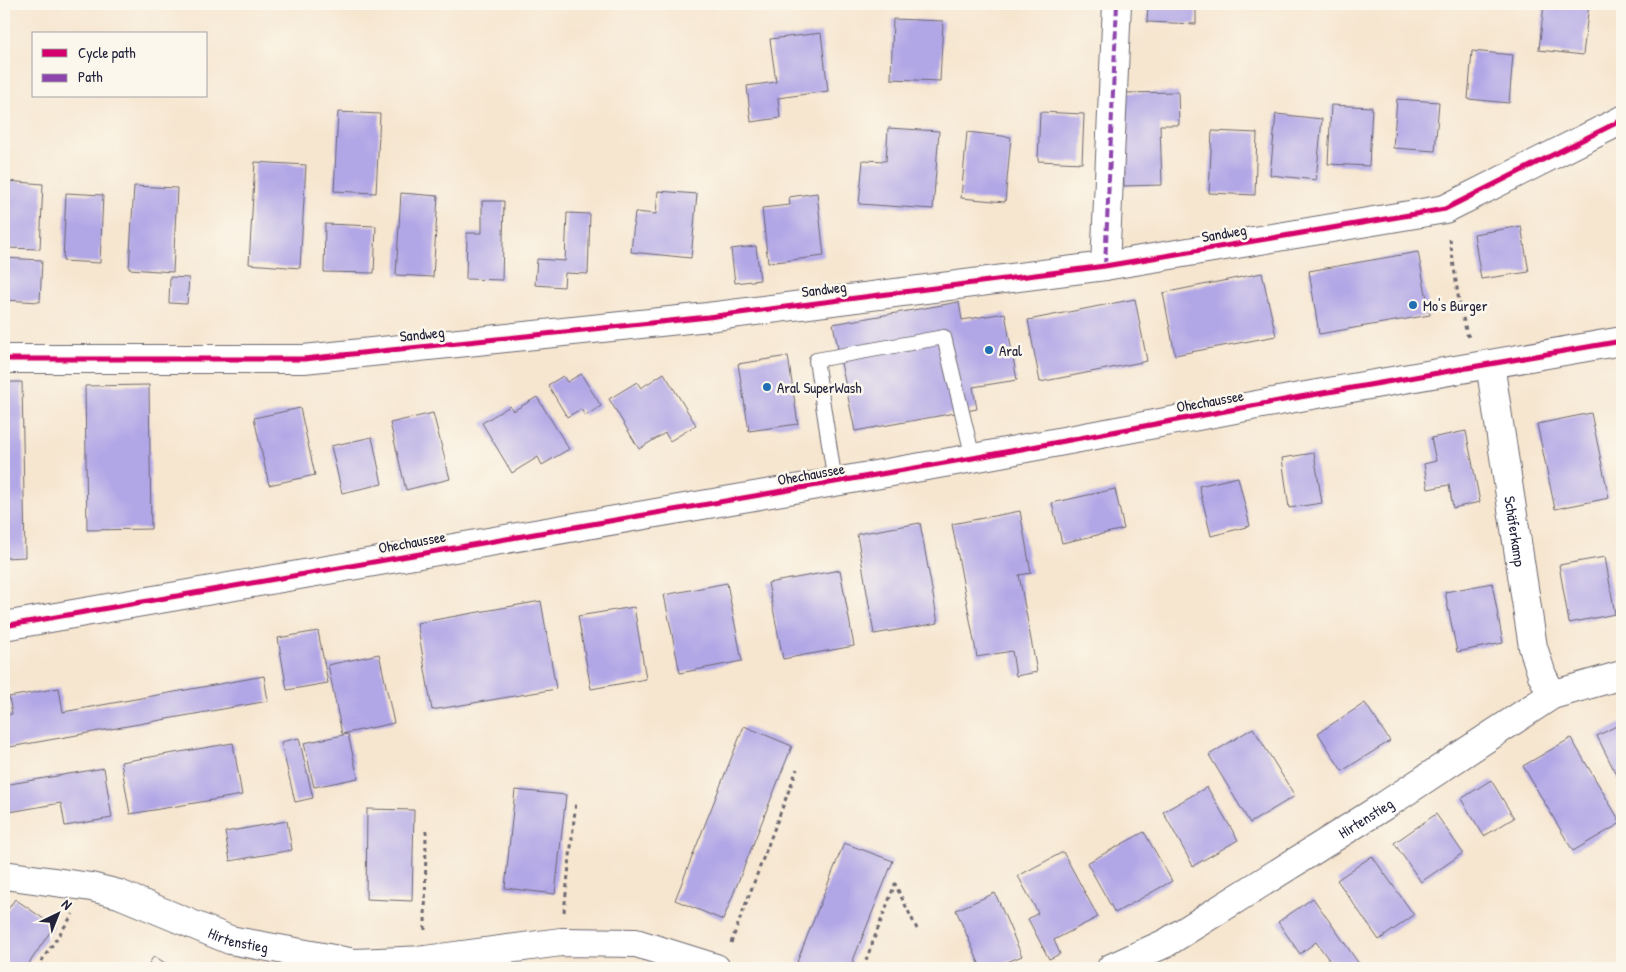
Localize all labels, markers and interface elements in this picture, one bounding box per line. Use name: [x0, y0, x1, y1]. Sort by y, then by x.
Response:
legend: [32, 32, 208, 98]
text: Cycle path: [78, 42, 136, 63]
text: Path: [78, 66, 103, 87]
street label: Sandweg: [1200, 219, 1248, 247]
street label: Sandweg: [800, 276, 848, 302]
place label: Mo's Burger: [1423, 295, 1488, 316]
marker: Mo's Burger: [1407, 299, 1419, 311]
street label: Sandweg: [399, 321, 446, 347]
place label: Aral: [999, 340, 1022, 361]
marker: Aral: [983, 344, 995, 356]
place label: Aral SuperWash: [777, 377, 862, 398]
marker: Aral SuperWash: [761, 381, 773, 393]
street label: Ohechaussee: [1175, 385, 1245, 417]
street label: Ohechaussee: [776, 458, 846, 490]
street label: Schäferkamp: [1500, 494, 1531, 568]
street label: Ohechaussee: [377, 526, 447, 558]
street label: Hirtenstieg: [1334, 792, 1397, 843]
north arrow: [32, 890, 82, 940]
text: N: [58, 895, 77, 914]
street label: Hirtenstieg: [205, 922, 270, 957]

